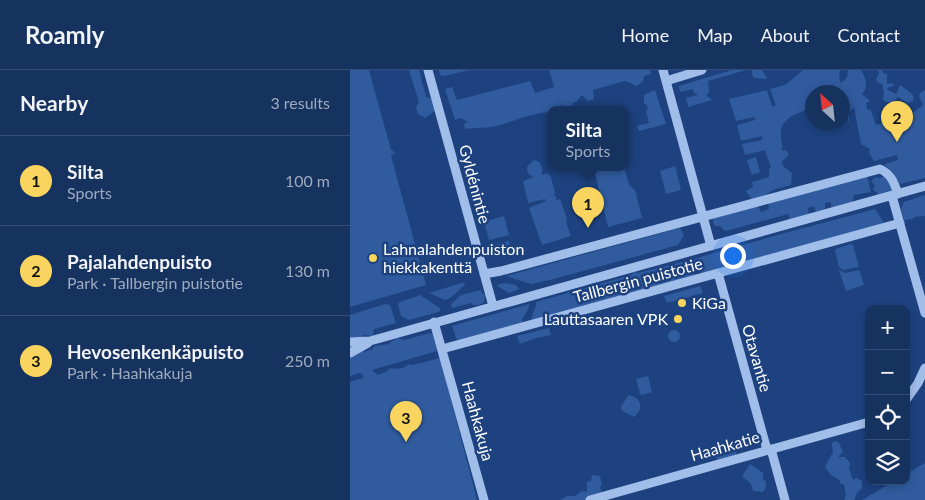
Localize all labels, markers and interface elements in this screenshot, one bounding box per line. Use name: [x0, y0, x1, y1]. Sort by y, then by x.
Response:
text: Roamly: [25, 20, 104, 49]
text: Home: [621, 24, 669, 46]
text: Map: [697, 24, 733, 46]
text: About: [761, 24, 810, 46]
text: Contact: [838, 24, 900, 46]
north arrow: [805, 85, 850, 130]
text: Nearby: [20, 90, 88, 115]
text: 3 results: [270, 93, 330, 112]
pin: 2: [881, 101, 913, 142]
popup: [547, 106, 629, 171]
text: Silta: [565, 118, 602, 141]
text: Sports: [565, 141, 611, 160]
street label: Gyldénintie: [456, 142, 495, 225]
text: Silta: [67, 160, 104, 183]
text: 1: [31, 171, 41, 190]
text: 100 m: [285, 171, 330, 190]
text: Sports: [67, 183, 112, 202]
pin: 1: [572, 187, 604, 228]
place label: Lahnalahdenpuiston hiekkakenttä: [383, 239, 524, 276]
your location: [720, 243, 746, 269]
text: Pajalahdenpuisto: [67, 250, 212, 273]
marker: Lahnalahdenpuiston hiekkakenttä: [367, 252, 379, 264]
street label: Tallbergin puistotie: [571, 253, 705, 306]
text: 2: [31, 261, 41, 280]
text: 130 m: [285, 261, 330, 280]
text: Park · Tallbergin puistotie: [67, 273, 243, 292]
place label: KiGa: [692, 293, 726, 312]
marker: KiGa: [676, 297, 688, 309]
map controls: [865, 305, 910, 485]
button: +: [865, 305, 910, 350]
place label: Lauttasaaren VPK: [544, 309, 668, 328]
marker: Lauttasaaren VPK: [672, 313, 684, 325]
street label: Otavantie: [739, 322, 776, 394]
text: Hevosenkenkäpuisto: [67, 340, 244, 363]
button: −: [865, 350, 910, 395]
text: 3: [31, 351, 41, 370]
text: 250 m: [285, 351, 330, 370]
text: Park · Haahkakuja: [67, 363, 192, 382]
street label: Haahkakuja: [459, 379, 498, 463]
button: locate: [865, 395, 910, 440]
pin: 3: [390, 401, 422, 442]
street label: Haahkatie: [688, 427, 762, 464]
button: layers: [865, 440, 910, 485]

